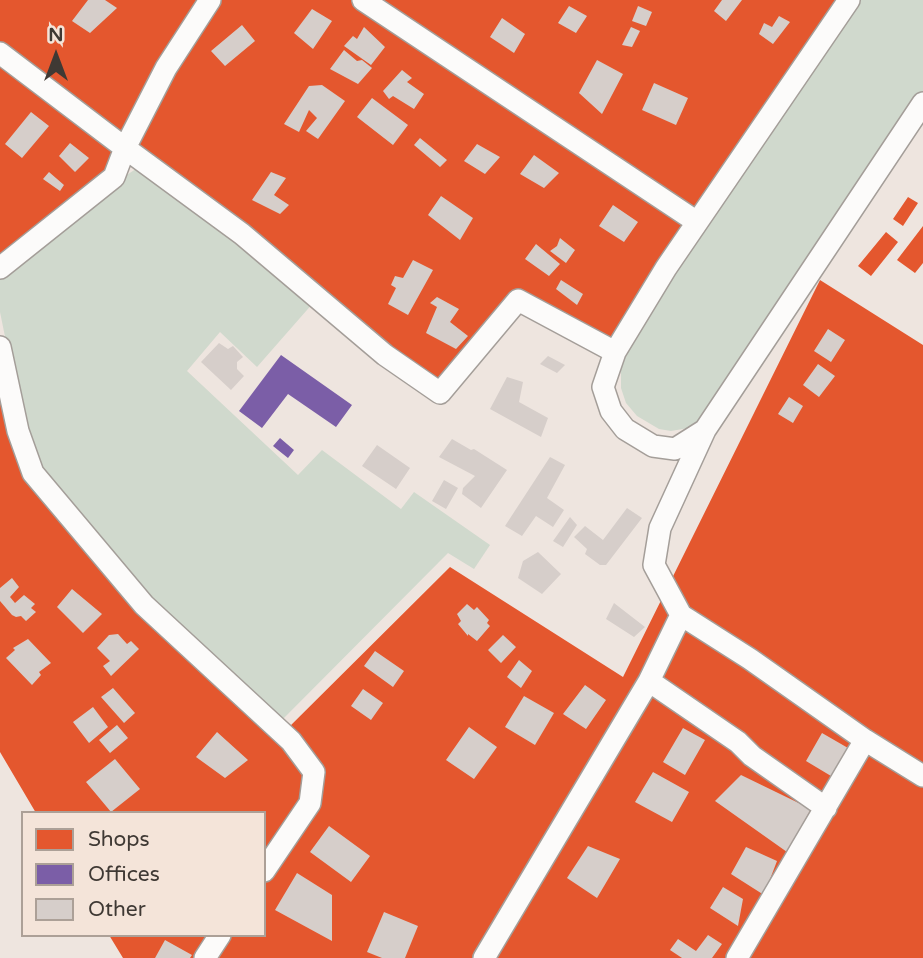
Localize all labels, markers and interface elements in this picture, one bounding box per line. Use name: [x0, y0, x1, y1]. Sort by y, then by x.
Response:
north arrow: [21, 21, 91, 91]
text: N: [48, 24, 64, 46]
legend: [21, 811, 266, 937]
text: Shops: [88, 827, 150, 852]
text: Offices: [88, 862, 160, 887]
text: Other: [88, 897, 146, 922]

